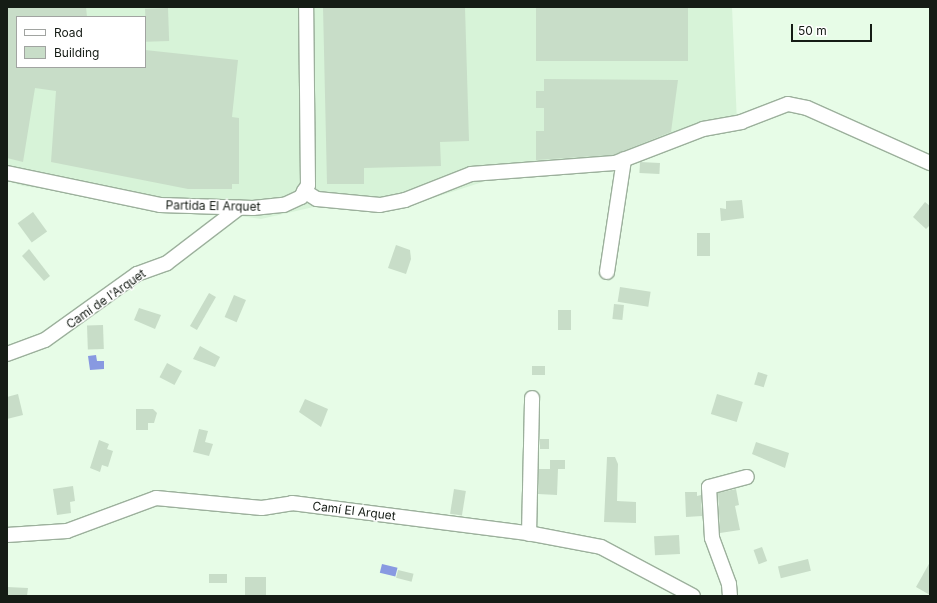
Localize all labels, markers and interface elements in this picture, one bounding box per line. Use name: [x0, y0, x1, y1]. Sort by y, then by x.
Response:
legend: [16, 16, 146, 68]
scale bar: [793, 16, 874, 42]
text: 50 m: [798, 23, 827, 38]
text: Road: [54, 25, 83, 40]
text: Building: [54, 45, 99, 60]
street label: Partida El Arquet: [165, 198, 261, 214]
street label: Camí de l'Arquet: [64, 266, 148, 332]
street label: Camí El Arquet: [312, 499, 396, 523]

